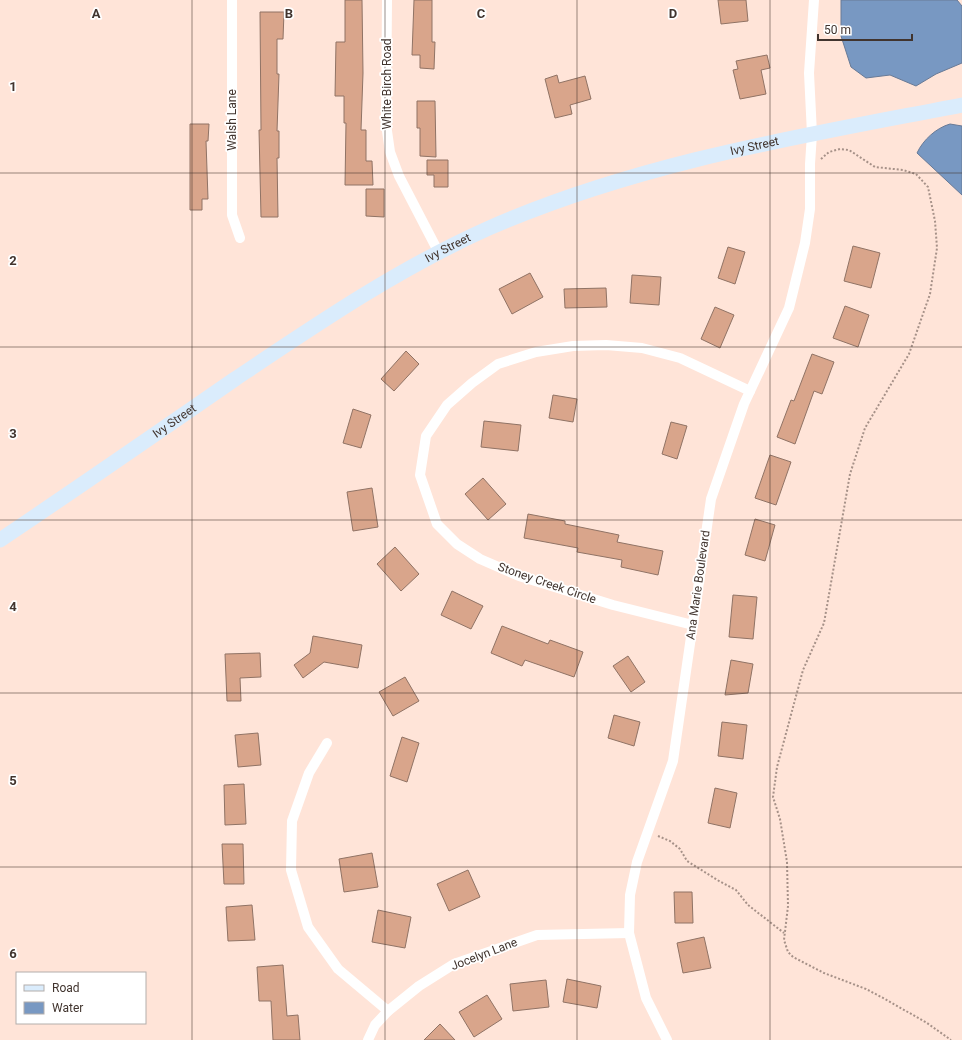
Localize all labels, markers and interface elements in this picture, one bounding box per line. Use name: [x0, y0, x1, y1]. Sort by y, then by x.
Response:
text: A: [92, 6, 101, 21]
text: B: [285, 6, 293, 21]
text: C: [477, 6, 486, 21]
text: D: [669, 6, 677, 21]
scale bar: [818, 16, 912, 42]
text: 50 m: [824, 23, 851, 37]
street label: White Birch Road: [380, 38, 394, 130]
text: 1: [9, 79, 17, 94]
street label: Walsh Lane: [225, 89, 239, 151]
street label: Ivy Street: [729, 134, 780, 158]
street label: Ivy Street: [422, 230, 473, 265]
text: 2: [9, 253, 17, 268]
street label: Ivy Street: [150, 401, 199, 441]
text: 3: [9, 426, 17, 441]
street label: Ana Marie Boulevard: [683, 529, 713, 641]
street label: Stoney Creek Circle: [496, 560, 598, 606]
text: 4: [9, 599, 17, 614]
text: 5: [9, 773, 17, 788]
street label: Jocelyn Lane: [449, 935, 519, 973]
text: 6: [9, 946, 17, 961]
legend: [16, 972, 146, 1024]
text: Road: [52, 981, 80, 995]
text: Water: [52, 1001, 83, 1015]

